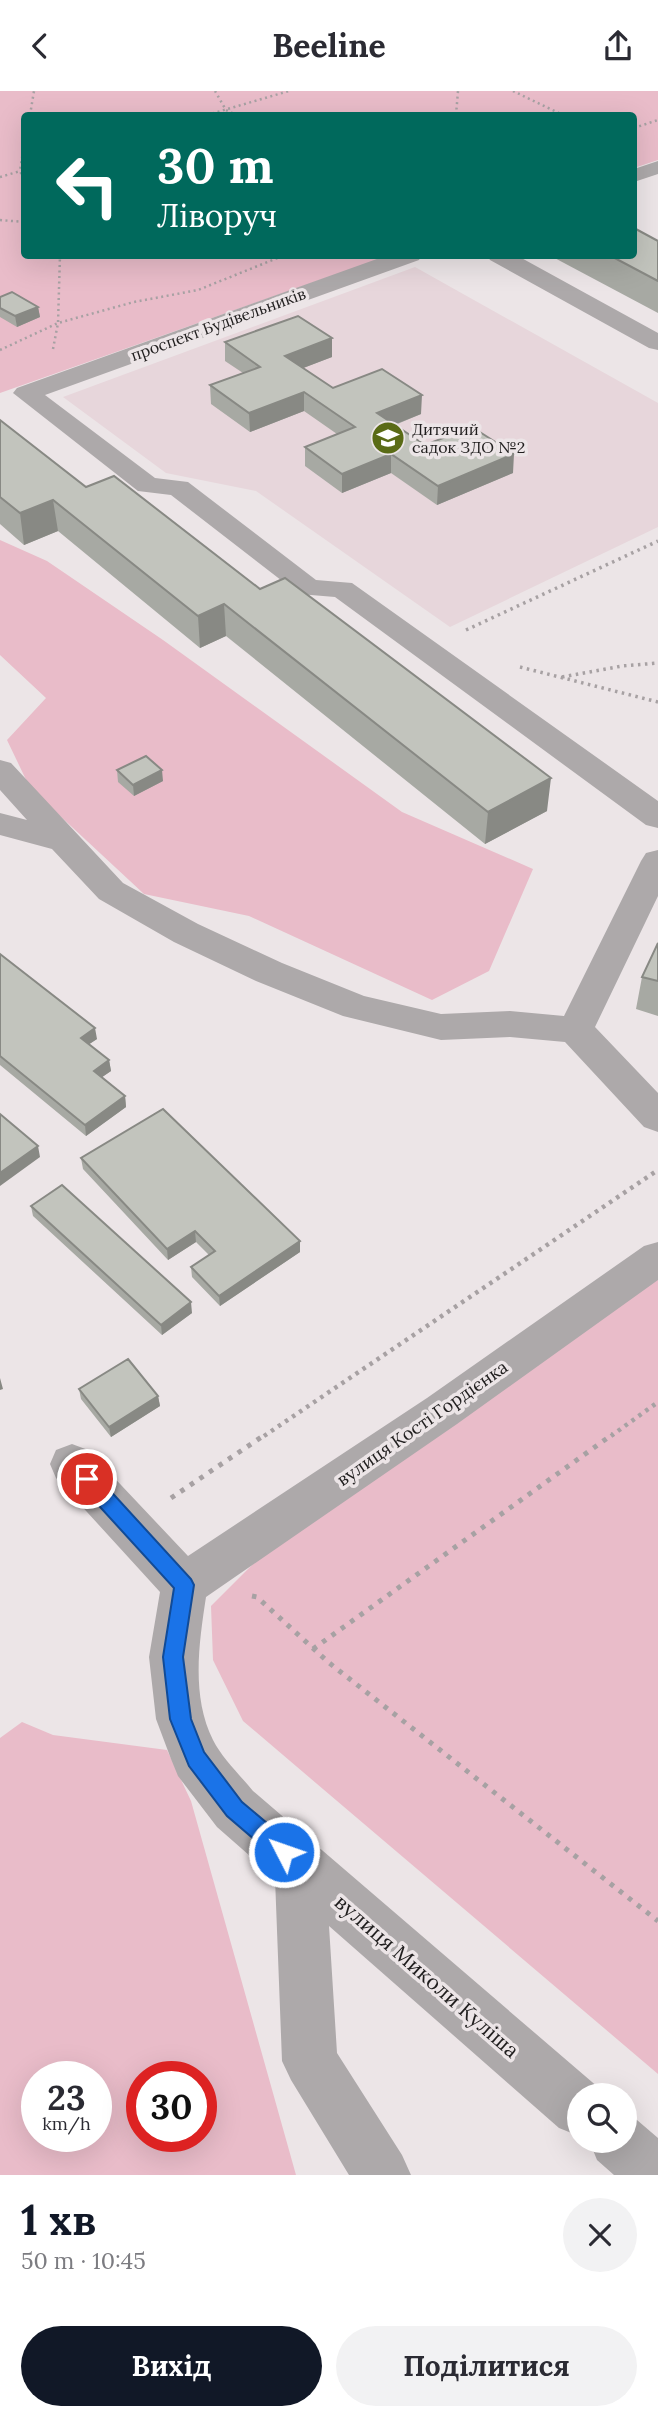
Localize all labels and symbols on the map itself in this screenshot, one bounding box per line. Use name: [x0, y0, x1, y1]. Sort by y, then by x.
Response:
street label: проспект Будівельників: [128, 283, 308, 365]
school or university icon: Дитячий садок ЗДО №2: [369, 419, 407, 457]
place label: Дитячий садок ЗДО №2: [412, 419, 525, 457]
street label: вулиця Кості Гордієнка: [332, 1355, 512, 1491]
pin: [57, 1449, 117, 1509]
position arrow: [247, 1815, 321, 1889]
street label: вулиця Миколи Куліша: [329, 1888, 525, 2064]
speed limit sign: 30: [126, 2061, 217, 2152]

